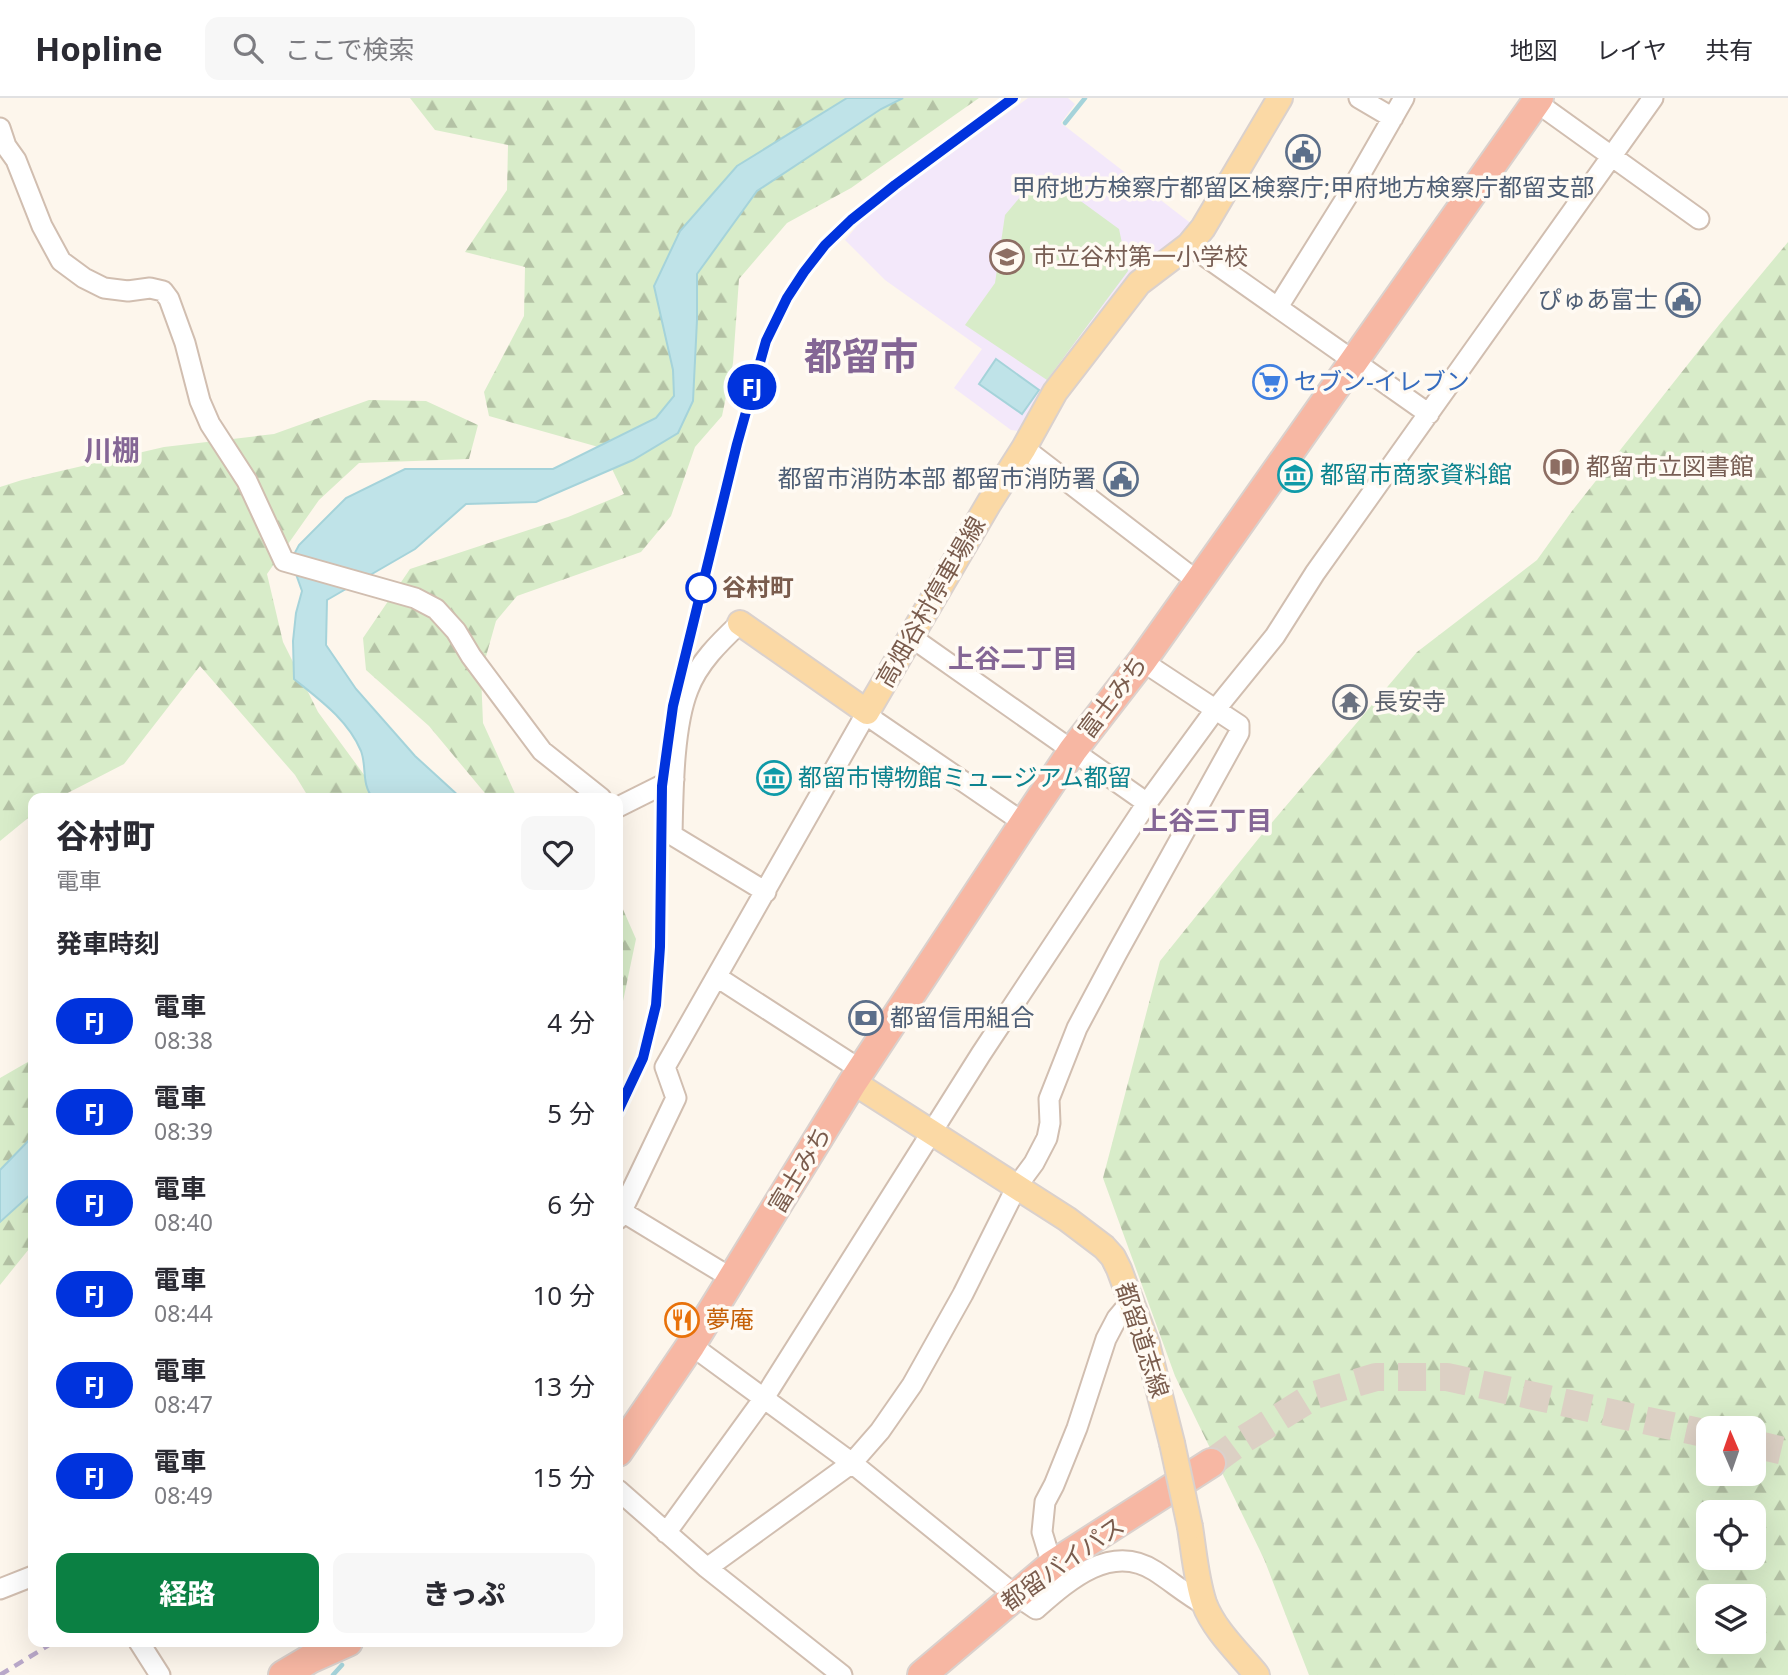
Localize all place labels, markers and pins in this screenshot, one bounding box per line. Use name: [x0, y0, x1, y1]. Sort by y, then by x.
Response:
public building icon: 甲府地方検察庁都留区検察庁;甲府地方検察庁都留支部: [1284, 133, 1322, 171]
place label: 甲府地方検察庁都留区検察庁;甲府地方検察庁都留支部: [1012, 170, 1594, 203]
school or university icon: 市立谷村第一小学校: [988, 238, 1026, 276]
place label: 市立谷村第一小学校: [1032, 239, 1248, 272]
public building icon: ぴゅあ富士: [1664, 281, 1702, 319]
place label: ぴゅあ富士: [1538, 282, 1658, 315]
supermarket icon: セブン-イレブン: [1251, 363, 1289, 401]
place label: セブン-イレブン: [1294, 364, 1470, 397]
library icon: 都留市立図書館: [1542, 448, 1580, 486]
place label: 都留市立図書館: [1586, 449, 1754, 482]
museum icon: 都留市商家資料館: [1276, 456, 1314, 494]
place label: 都留市商家資料館: [1320, 457, 1512, 490]
public building icon: 都留市消防本部 都留市消防署: [1102, 460, 1140, 498]
place label: 都留市消防本部 都留市消防署: [778, 461, 1096, 494]
place label: 谷村町: [722, 570, 794, 603]
marker: 谷村町: [686, 573, 716, 603]
temple icon: 長安寺: [1331, 683, 1369, 721]
place label: 長安寺: [1374, 684, 1446, 717]
museum icon: 都留市博物館ミュージアム都留: [755, 759, 793, 797]
place label: 都留市博物館ミュージアム都留: [798, 760, 1132, 793]
bank icon: 都留信用組合: [847, 999, 885, 1037]
place label: 都留信用組合: [890, 1000, 1034, 1033]
restaurant icon: 夢庵: [663, 1301, 701, 1339]
place label: 夢庵: [706, 1302, 754, 1335]

